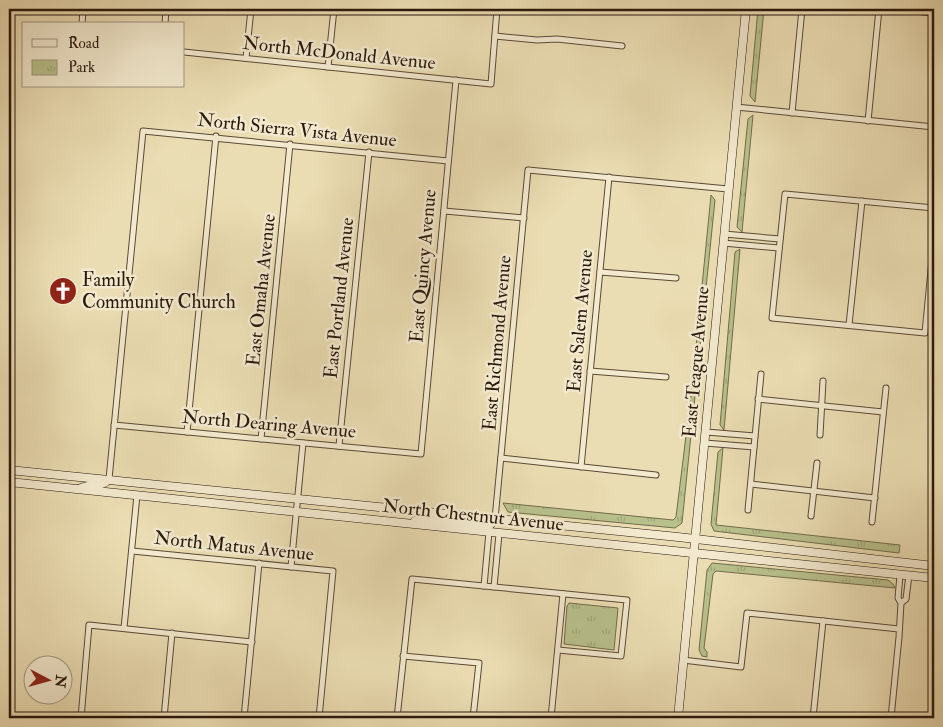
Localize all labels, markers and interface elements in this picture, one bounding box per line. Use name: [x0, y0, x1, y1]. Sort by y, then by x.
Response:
legend: [22, 22, 185, 88]
street label: North McDonald Avenue: [241, 31, 437, 75]
text: Road: [68, 34, 100, 53]
text: Park: [68, 58, 95, 77]
street label: North Sierra Vista Avenue: [196, 108, 398, 152]
street label: East Quincy Avenue: [404, 188, 442, 344]
street label: East Omaha Avenue: [241, 213, 281, 367]
street label: East Portland Avenue: [319, 216, 359, 380]
street label: East Salem Avenue: [562, 249, 598, 393]
street label: East Richmond Avenue: [477, 254, 517, 432]
place label: Family Community Church: [82, 268, 236, 314]
church icon: Family Community Church: [48, 276, 78, 306]
street label: East Teague Avenue: [677, 285, 715, 439]
street label: North Dearing Avenue: [181, 404, 357, 444]
street label: North Chestnut Avenue: [381, 494, 565, 536]
street label: North Matus Avenue: [153, 526, 315, 566]
north arrow: [22, 654, 72, 704]
text: N: [51, 673, 70, 689]

